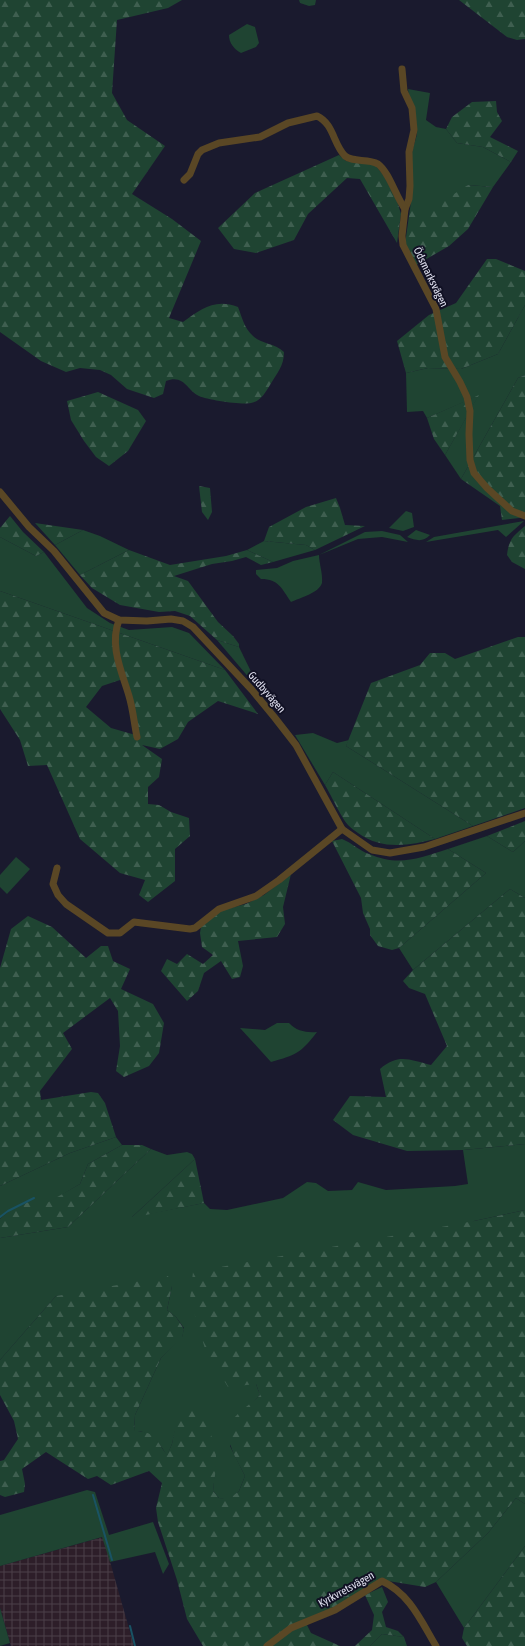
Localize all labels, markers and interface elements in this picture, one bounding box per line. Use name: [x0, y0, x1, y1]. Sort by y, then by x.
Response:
street label: Ödsmarksvägen: [411, 245, 451, 309]
street label: Gudbyvägen: [246, 669, 288, 715]
street label: Kyrkvretsvägen: [316, 1569, 376, 1609]

